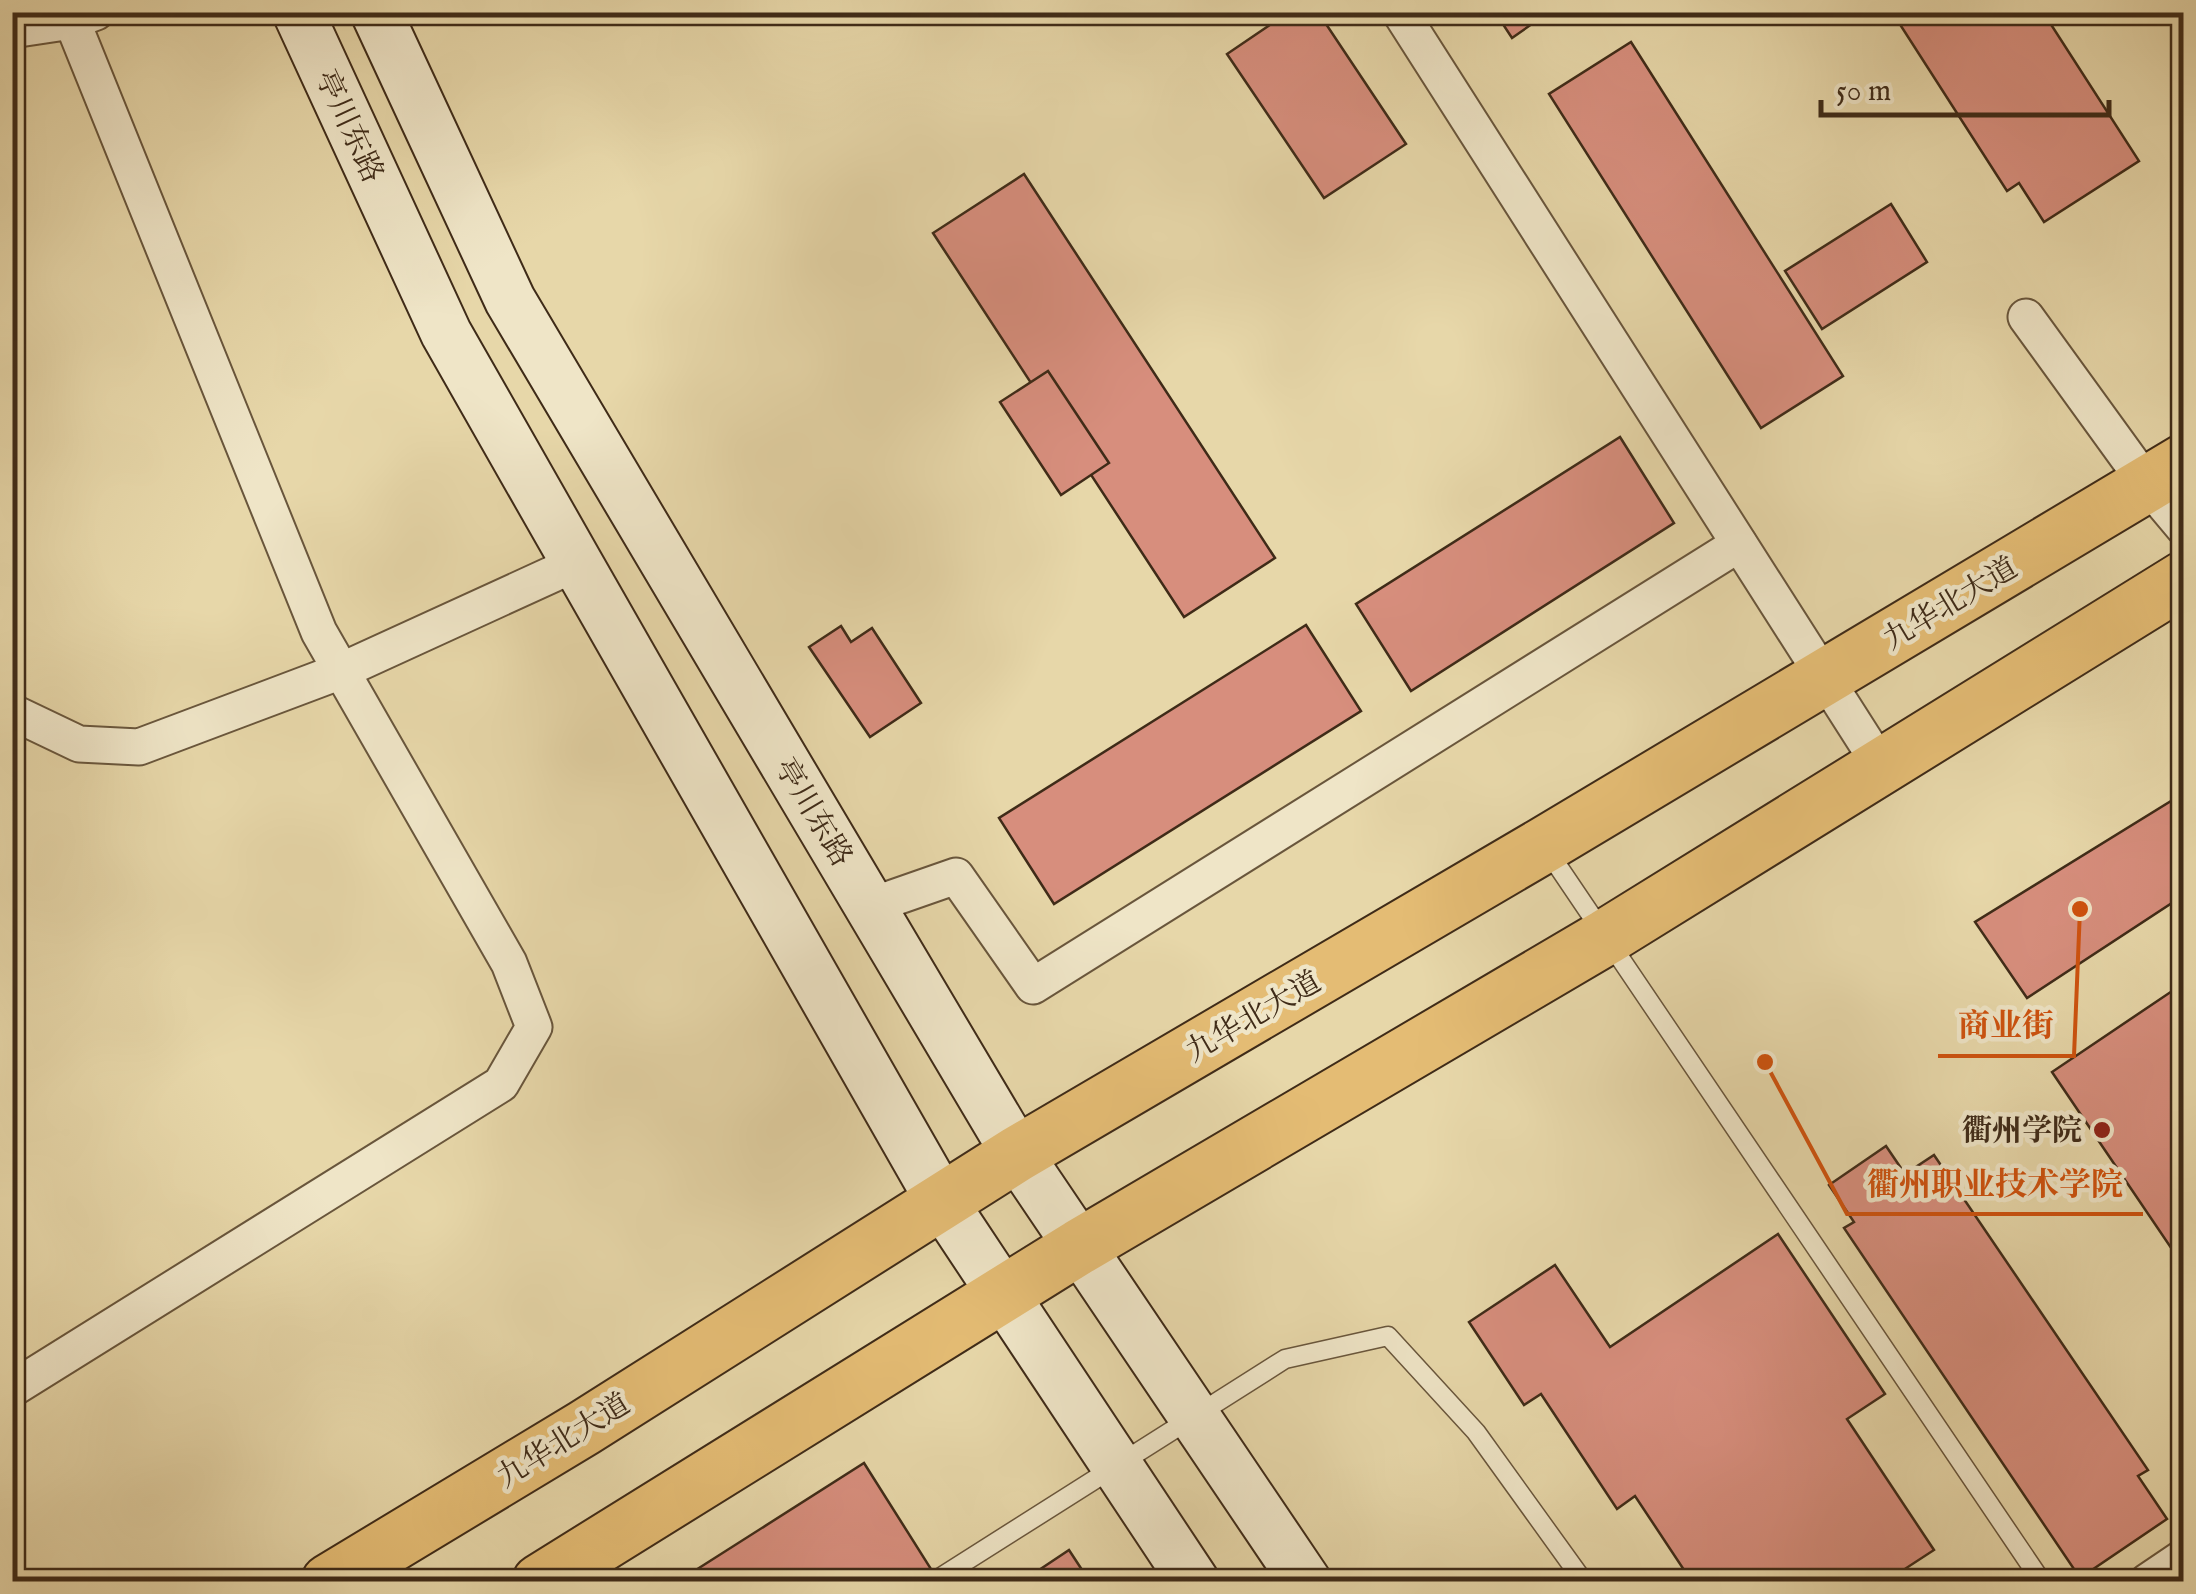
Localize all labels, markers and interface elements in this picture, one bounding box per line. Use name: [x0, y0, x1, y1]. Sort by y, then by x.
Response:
scale bar: [1821, 55, 2108, 117]
street label: 亭川东路: [306, 64, 391, 189]
text: 50 m: [1836, 73, 1891, 111]
street label: 九华北大道: [1877, 550, 2025, 660]
street label: 亭川东路: [765, 752, 859, 874]
street label: 九华北大道: [1180, 964, 1328, 1072]
callout: 商业街: [1938, 994, 2074, 1056]
text: 商业街: [1958, 1007, 2054, 1048]
place label: 衢州学院: [1962, 1113, 2082, 1151]
marker: 衢州学院: [2091, 1119, 2113, 1141]
callout: 衢州职业技术学院: [1847, 1152, 2143, 1214]
text: 衢州职业技术学院: [1867, 1166, 2123, 1207]
street label: 九华北大道: [490, 1386, 638, 1498]

